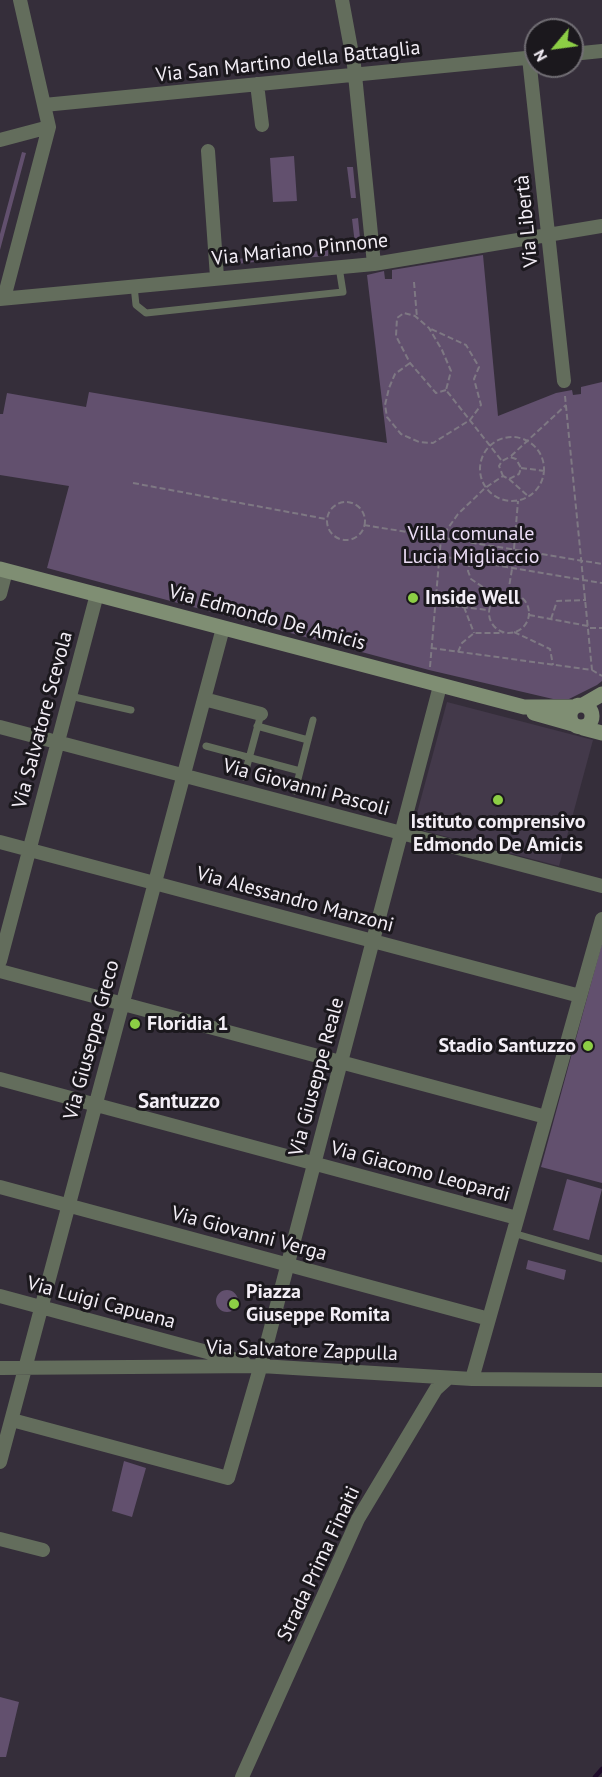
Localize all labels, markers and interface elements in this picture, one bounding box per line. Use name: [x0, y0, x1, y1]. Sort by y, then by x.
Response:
north arrow: [524, 18, 584, 78]
street label: Via San Martino della Battaglia: [155, 36, 421, 88]
text: N: [529, 46, 551, 65]
street label: Via Libertà: [510, 174, 544, 268]
street label: Via Mariano Pinnone: [211, 229, 389, 271]
park label: Villa comunale Lucia Migliaccio: [402, 522, 540, 569]
street label: Via Edmondo De Amicis: [166, 580, 368, 656]
place label: Inside Well: [425, 586, 520, 610]
marker: Inside Well: [406, 591, 420, 605]
street label: Via Salvatore Scevola: [8, 629, 78, 811]
street label: Via Giovanni Pascoli: [220, 754, 392, 822]
marker: Istituto comprensivo Edmondo De Amicis: [491, 793, 505, 807]
place label: Istituto comprensivo Edmondo De Amicis: [411, 810, 585, 857]
street label: Via Alessandro Manzoni: [194, 862, 396, 938]
street label: Via Giuseppe Greco: [59, 958, 125, 1122]
street label: Via Giuseppe Reale: [284, 995, 350, 1159]
place label: Floridia 1: [147, 1012, 229, 1036]
marker: Floridia 1: [128, 1017, 142, 1031]
place label: Stadio Santuzzo: [438, 1034, 576, 1058]
marker: Stadio Santuzzo: [581, 1039, 595, 1053]
district label: Santuzzo: [138, 1089, 220, 1115]
street label: Via Giacomo Leopardi: [328, 1137, 512, 1207]
street label: Via Giovanni Verga: [169, 1202, 329, 1266]
street label: Via Luigi Capuana: [24, 1272, 178, 1334]
place label: Piazza Giuseppe Romita: [246, 1280, 390, 1327]
marker: Piazza Giuseppe Romita: [227, 1297, 241, 1311]
street label: Via Salvatore Zappulla: [206, 1336, 398, 1366]
street label: Strada Prima Finaiti: [273, 1483, 365, 1645]

